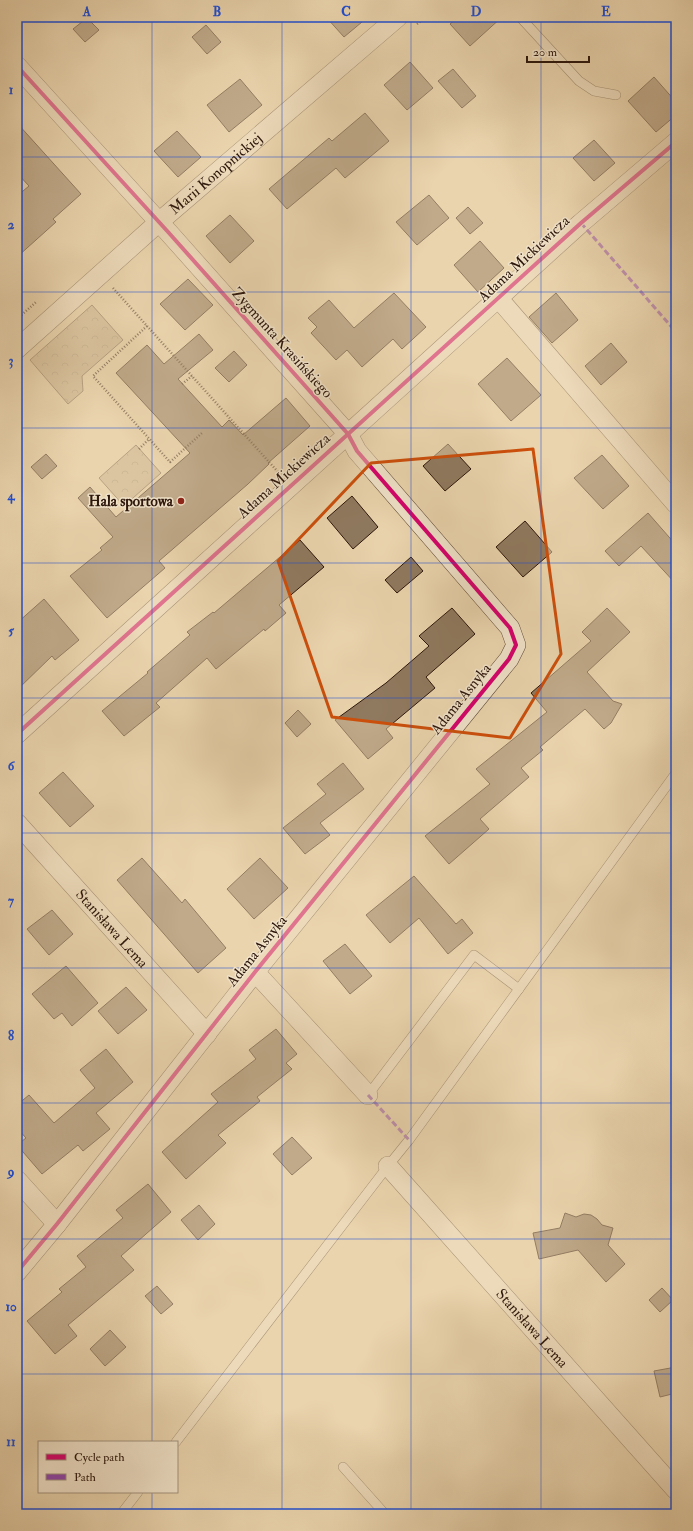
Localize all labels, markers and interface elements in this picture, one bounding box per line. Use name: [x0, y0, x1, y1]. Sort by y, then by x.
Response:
text: A: [82, 4, 92, 20]
text: B: [213, 4, 221, 20]
text: C: [341, 4, 351, 20]
text: D: [471, 4, 482, 20]
text: E: [601, 4, 611, 20]
scale bar: [527, 38, 589, 64]
text: 20 m: [533, 45, 558, 60]
text: 1: [9, 82, 14, 98]
street label: Marii Konopnickiej: [165, 129, 266, 218]
street label: Adama Mickiewicza: [473, 211, 574, 307]
text: 2: [8, 217, 15, 233]
street label: Zygmunta Krasińskiego: [227, 284, 337, 402]
text: 3: [9, 353, 14, 369]
street label: Adama Mickiewicza: [233, 429, 335, 523]
text: 4: [6, 488, 15, 504]
place label: Hala sportowa: [89, 492, 174, 512]
marker: Hala sportowa: [176, 496, 186, 506]
text: 5: [8, 623, 14, 639]
street label: Adama Asnyka: [426, 659, 496, 739]
text: 6: [8, 758, 16, 774]
street label: Stanisława Lema: [72, 885, 153, 973]
text: 7: [8, 893, 15, 909]
street label: Adama Asnyka: [222, 911, 292, 991]
text: 8: [8, 1028, 14, 1044]
text: 9: [6, 1164, 15, 1180]
street label: Stanisława Lema: [492, 1285, 573, 1372]
text: 10: [5, 1299, 17, 1315]
text: 11: [6, 1434, 16, 1450]
legend: [38, 1441, 178, 1493]
text: Cycle path: [74, 1450, 125, 1465]
text: Path: [74, 1470, 97, 1485]

